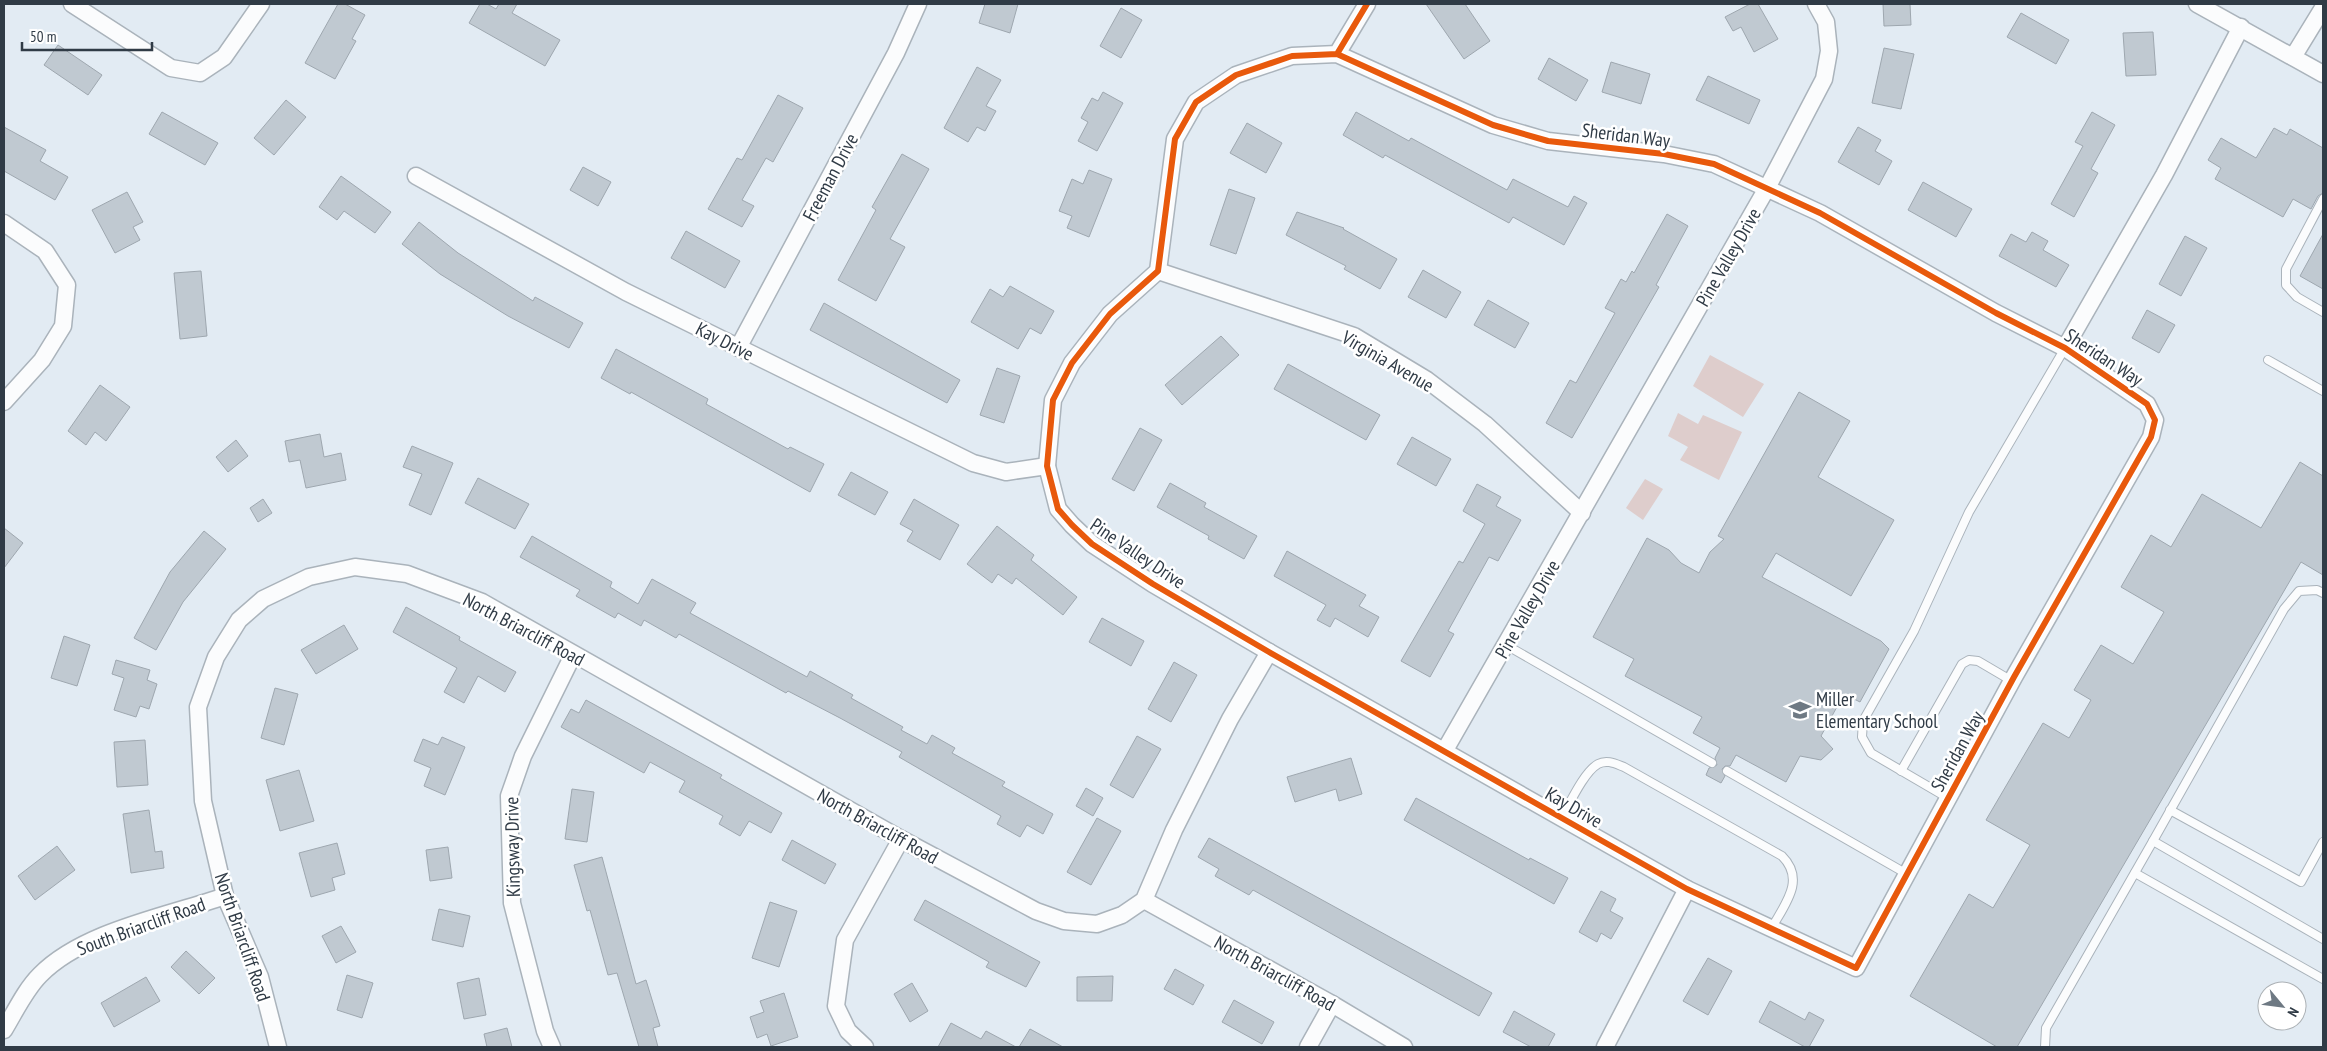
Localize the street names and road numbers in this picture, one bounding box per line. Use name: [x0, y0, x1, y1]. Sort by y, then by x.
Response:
street label: Sheridan Way: [1581, 118, 1672, 152]
street label: Freeman Drive: [797, 129, 863, 225]
street label: Pine Valley Drive: [1690, 203, 1766, 310]
street label: Kay Drive: [692, 316, 758, 366]
street label: Sheridan Way: [2060, 323, 2148, 392]
street label: Virginia Avenue: [1337, 325, 1438, 397]
street label: Pine Valley Drive: [1086, 512, 1190, 594]
street label: Pine Valley Drive: [1489, 555, 1565, 662]
street label: North Briarcliff Road: [459, 587, 589, 671]
street label: Sheridan Way: [1925, 706, 1989, 795]
street label: Kay Drive: [1541, 781, 1607, 833]
street label: North Briarcliff Road: [813, 783, 943, 869]
street label: Kingsway Drive: [499, 796, 525, 897]
street label: North Briarcliff Road: [210, 870, 276, 1004]
street label: South Briarcliff Road: [74, 892, 208, 960]
street label: North Briarcliff Road: [1210, 930, 1340, 1016]

